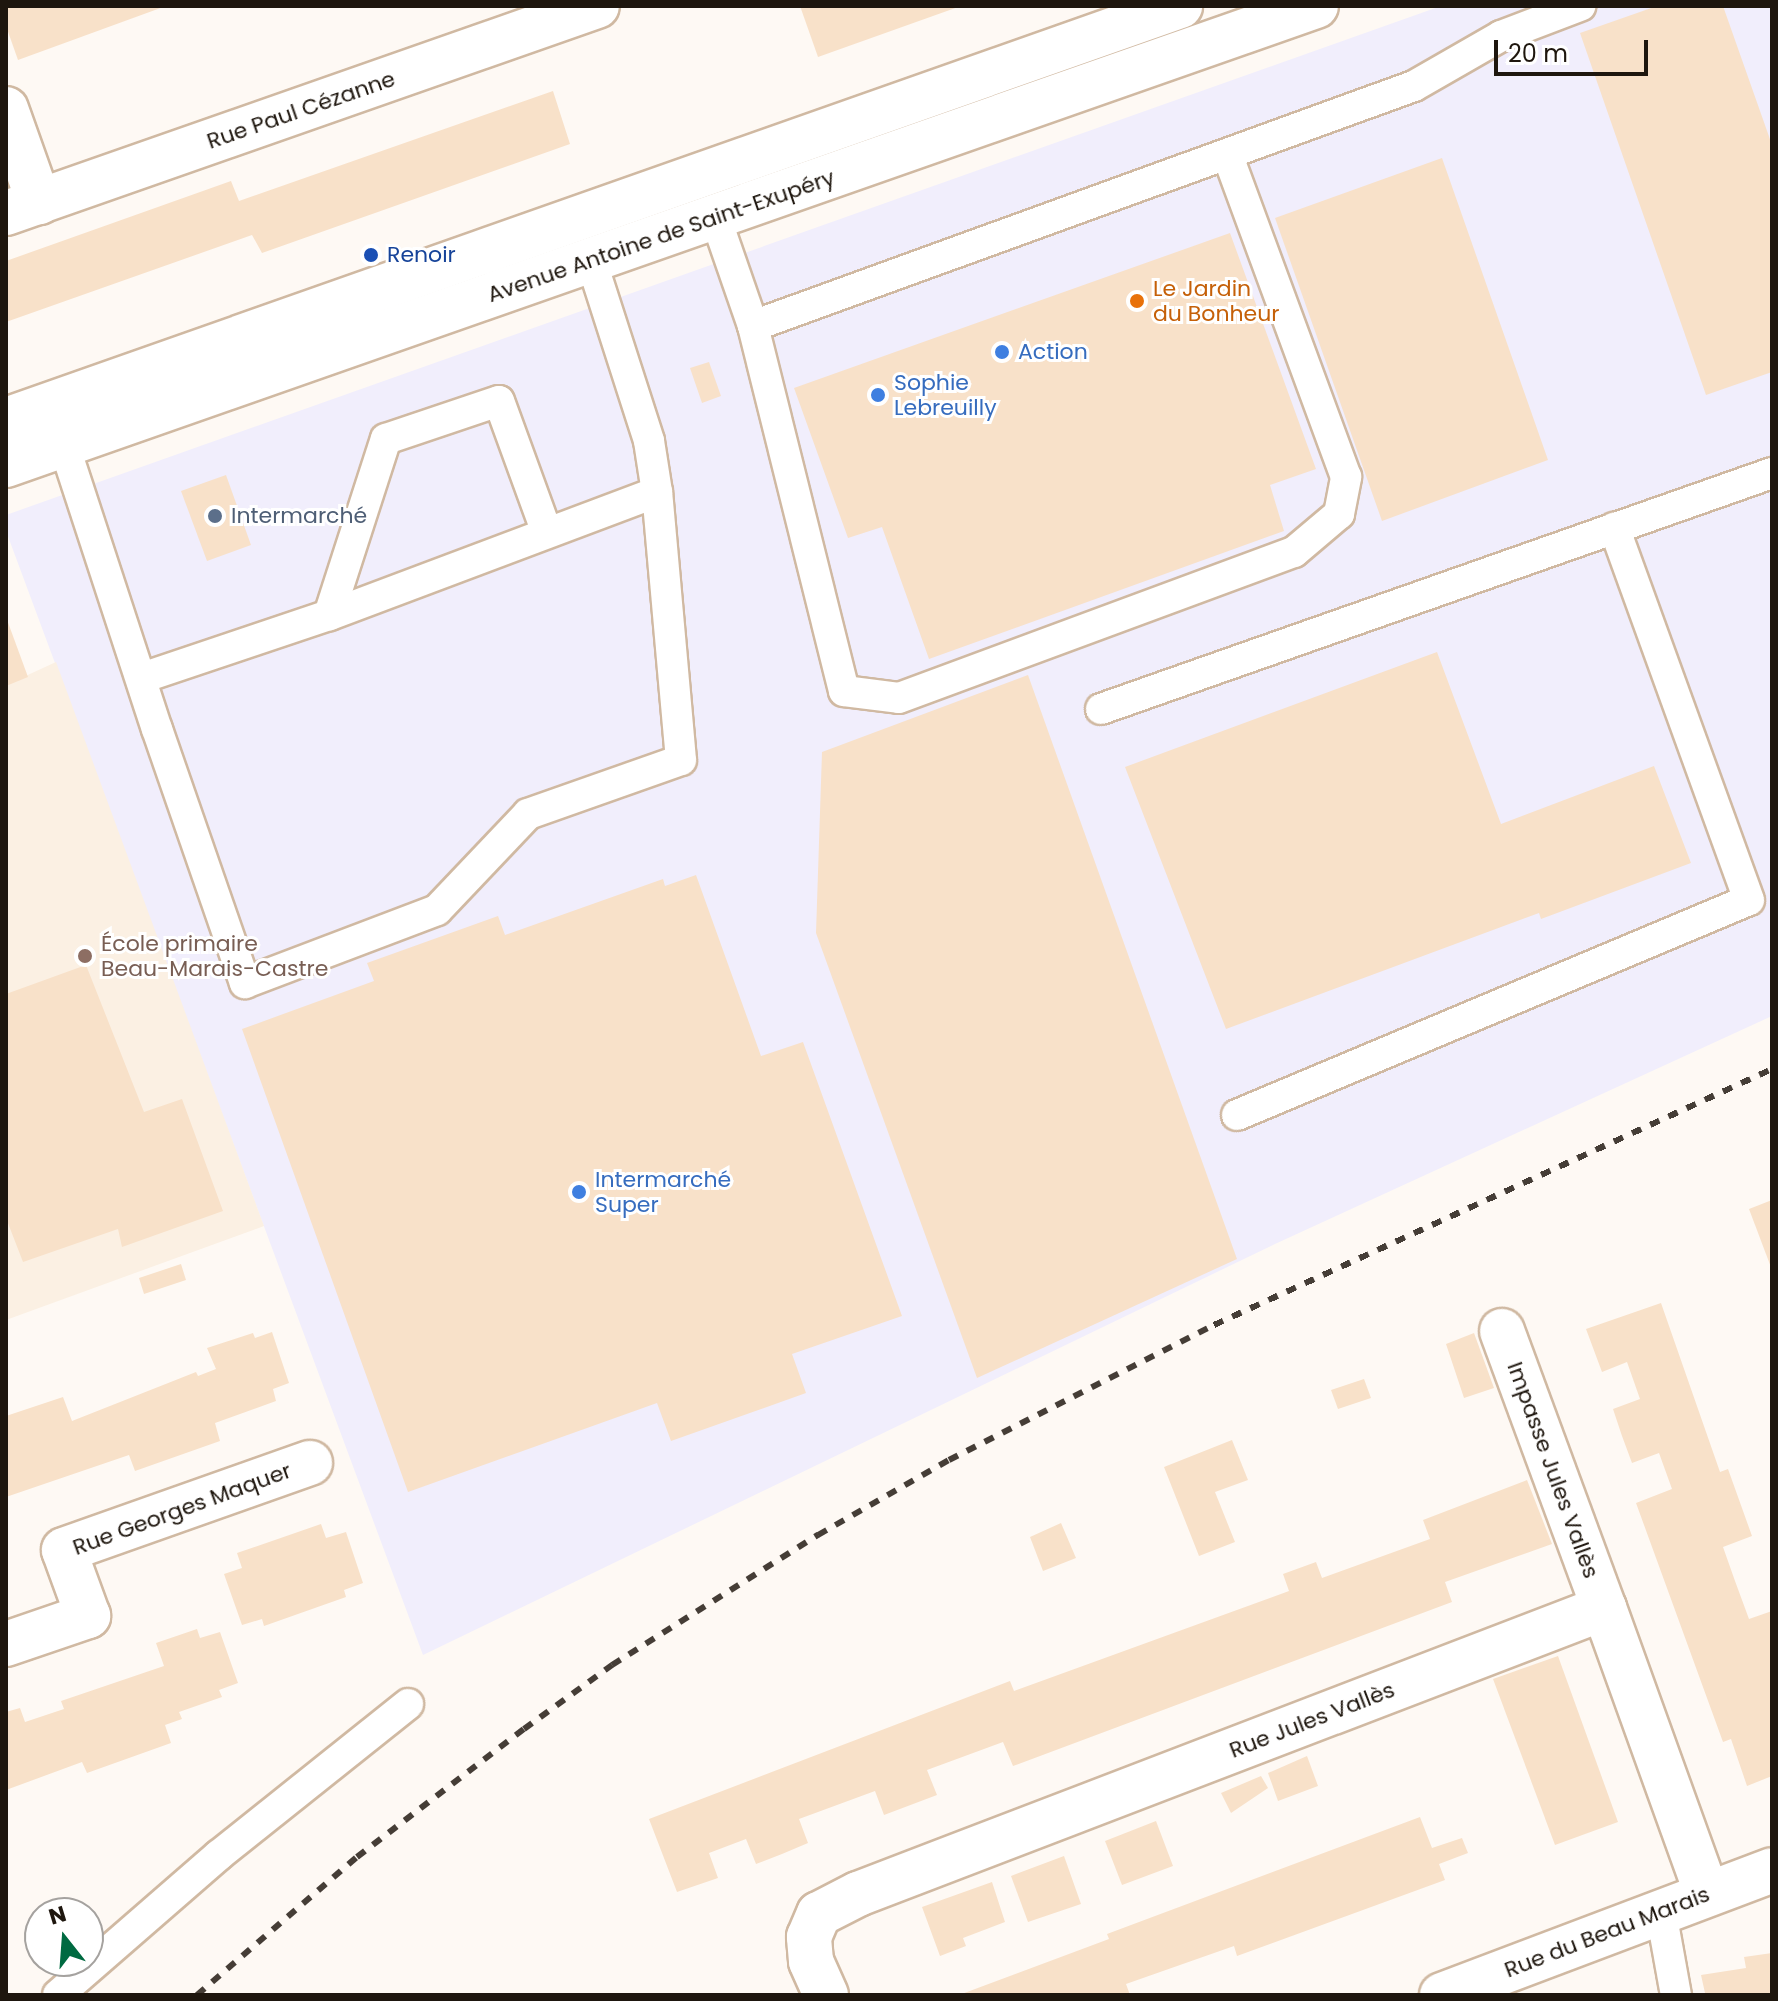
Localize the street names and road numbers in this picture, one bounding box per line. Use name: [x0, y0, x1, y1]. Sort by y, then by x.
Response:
street label: Rue Paul Cézanne: [203, 65, 399, 155]
street label: Avenue Antoine de Saint-Exupéry: [484, 164, 838, 308]
street label: Impasse Jules Vallès: [1502, 1358, 1604, 1582]
street label: Rue Georges Maquer: [69, 1457, 295, 1561]
street label: Rue Jules Vallès: [1226, 1676, 1398, 1764]
street label: Rue du Beau Marais: [1501, 1881, 1713, 1983]

